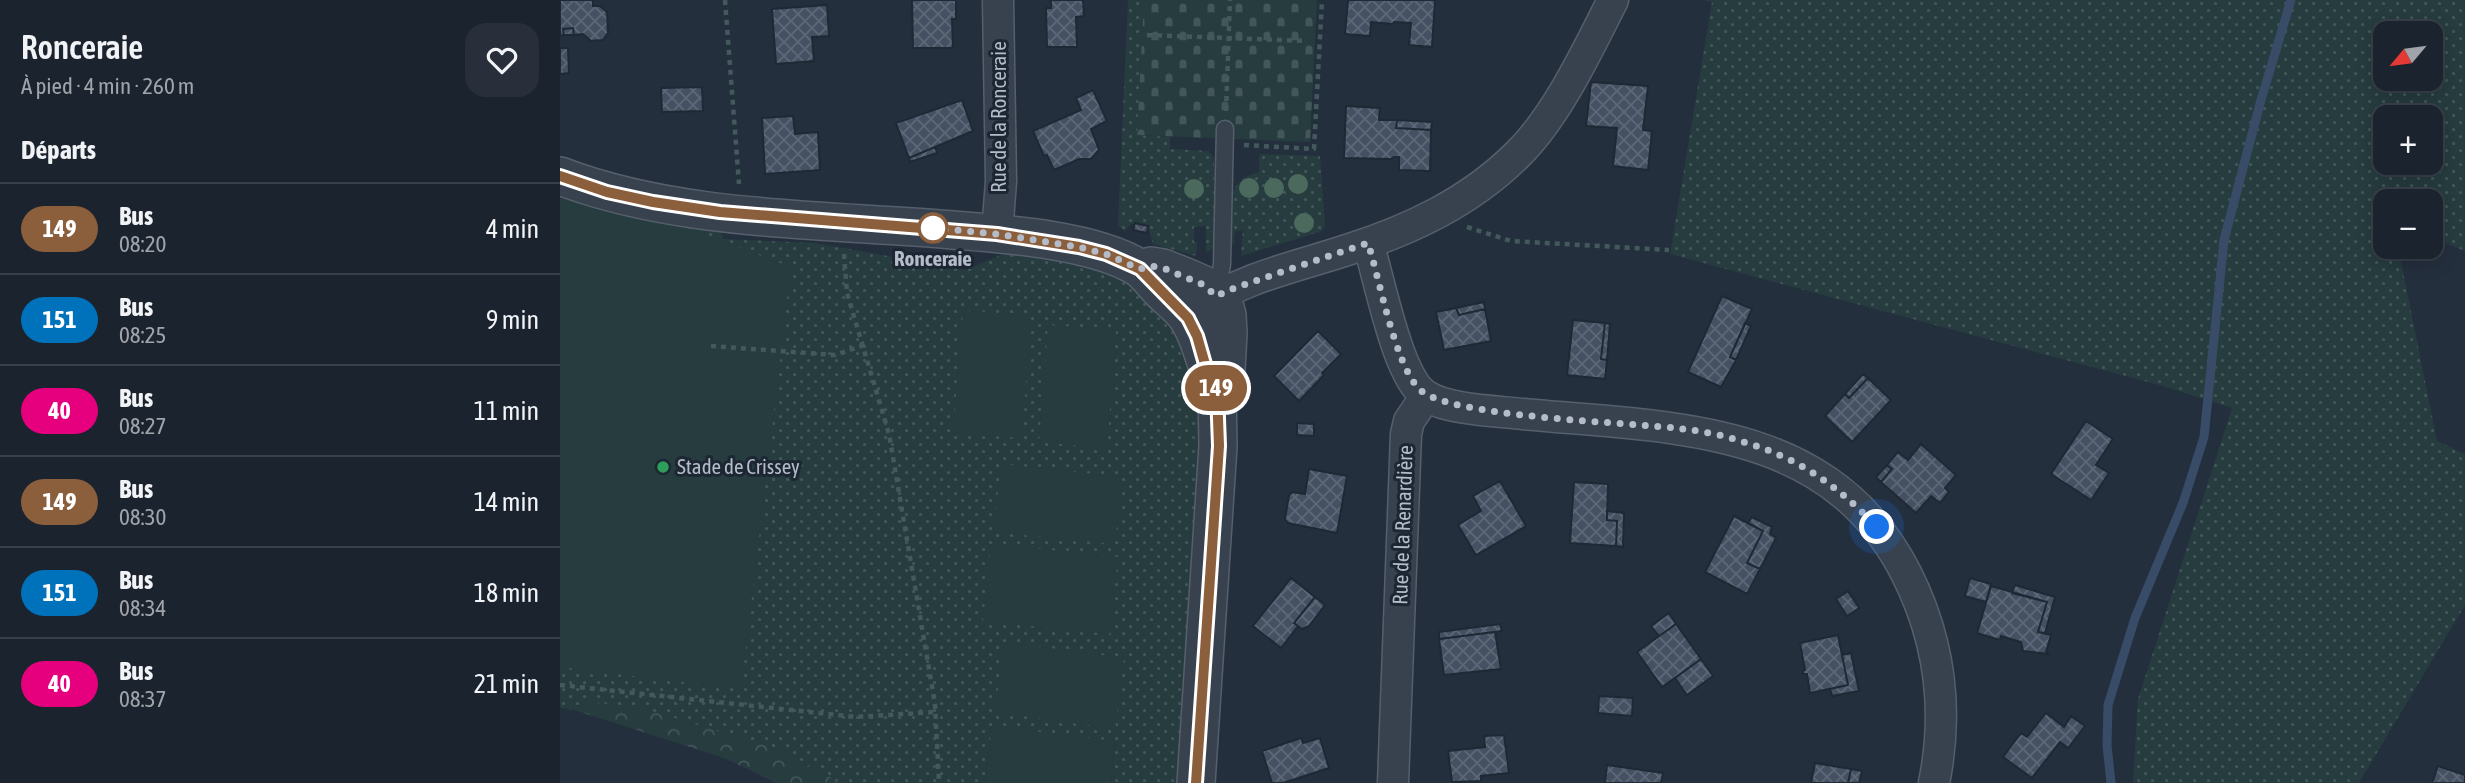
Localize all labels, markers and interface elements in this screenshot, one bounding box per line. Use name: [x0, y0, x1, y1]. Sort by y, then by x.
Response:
north arrow: [2373, 21, 2443, 91]
map controls: [2373, 21, 2443, 259]
button: heart: [465, 23, 539, 97]
text: Ronceraie: [21, 28, 143, 66]
street label: Rue de la Ronceraie: [986, 41, 1010, 193]
text: À pied · 4 min · 260 m: [21, 73, 194, 99]
button: +: [2373, 105, 2443, 175]
text: Départs: [21, 135, 96, 165]
button: −: [2373, 189, 2443, 259]
text: Bus: [119, 201, 153, 231]
marker: Ronceraie: [918, 213, 948, 243]
text: 4 min: [486, 214, 539, 244]
text: 149: [43, 215, 76, 242]
text: 08:20: [119, 231, 166, 257]
place label: Ronceraie: [894, 246, 972, 270]
text: Bus: [119, 292, 153, 322]
text: 9 min: [486, 305, 539, 335]
text: 151: [43, 306, 76, 333]
text: 08:25: [119, 322, 166, 348]
line badge: 149: [1176, 365, 1256, 411]
text: 149: [1199, 374, 1233, 401]
text: Bus: [119, 383, 153, 413]
text: 11 min: [474, 396, 539, 426]
text: 40: [48, 397, 71, 424]
text: 08:27: [119, 413, 166, 439]
street label: Rue de la Renardière: [1387, 445, 1417, 605]
place label: Stade de Crissey: [677, 454, 800, 478]
marker: Stade de Crissey: [655, 459, 671, 475]
text: Bus: [119, 474, 153, 504]
text: 14 min: [474, 487, 539, 517]
text: 149: [43, 488, 76, 515]
text: 08:30: [119, 504, 166, 530]
your location: [1859, 509, 1894, 544]
text: Bus: [119, 565, 153, 595]
text: 18 min: [474, 578, 539, 608]
text: 151: [43, 579, 76, 606]
text: 08:34: [119, 595, 166, 621]
text: Bus: [119, 656, 153, 686]
text: 21 min: [474, 669, 539, 699]
text: 40: [48, 670, 71, 697]
text: 08:37: [119, 686, 166, 712]

